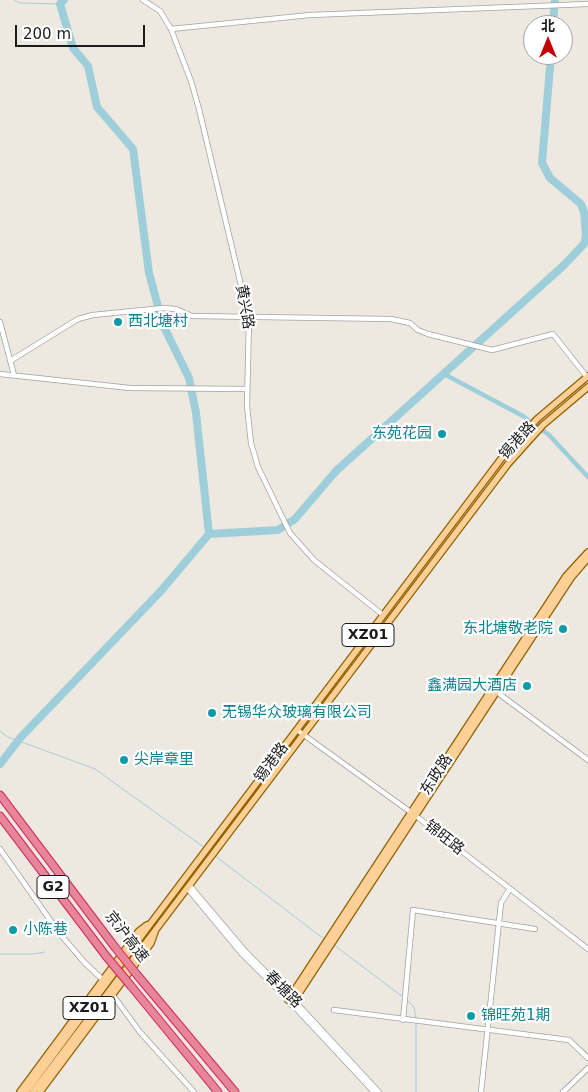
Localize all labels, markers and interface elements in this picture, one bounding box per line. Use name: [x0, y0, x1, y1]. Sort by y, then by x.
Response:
scale bar: [18, 15, 148, 47]
north arrow: [523, 15, 573, 65]
text: 北: [541, 18, 555, 34]
text: 200 m: [23, 25, 71, 43]
street label: 黄兴路: [231, 283, 257, 331]
place label: 西北塘村: [128, 313, 188, 331]
marker: 西北塘村: [112, 316, 124, 328]
street label: 锡港路: [496, 418, 540, 464]
place label: 东苑花园: [372, 425, 432, 443]
marker: 东苑花园: [436, 428, 448, 440]
place label: 东北塘敬老院: [463, 620, 553, 638]
marker: 东北塘敬老院: [557, 623, 569, 635]
road number: XZ01: [342, 624, 394, 646]
place label: 鑫满园大酒店: [427, 677, 517, 695]
marker: 鑫满园大酒店: [521, 680, 533, 692]
place label: 无锡华众玻璃有限公司: [222, 704, 372, 722]
marker: 无锡华众玻璃有限公司: [206, 707, 218, 719]
street label: 锡港路: [251, 740, 293, 786]
place label: 尖岸章里: [134, 751, 194, 769]
street label: 东政路: [417, 751, 457, 799]
marker: 尖岸章里: [118, 754, 130, 766]
street label: 锦旺路: [421, 817, 467, 859]
road number: G2: [37, 876, 69, 899]
street label: 京沪高速: [100, 908, 152, 966]
place label: 小陈巷: [23, 921, 68, 939]
marker: 小陈巷: [7, 924, 19, 936]
street label: 春塘路: [261, 968, 305, 1012]
road number: XZ01: [63, 996, 115, 1020]
place label: 锦旺苑1期: [481, 1007, 551, 1025]
marker: 锦旺苑1期: [465, 1010, 477, 1022]

